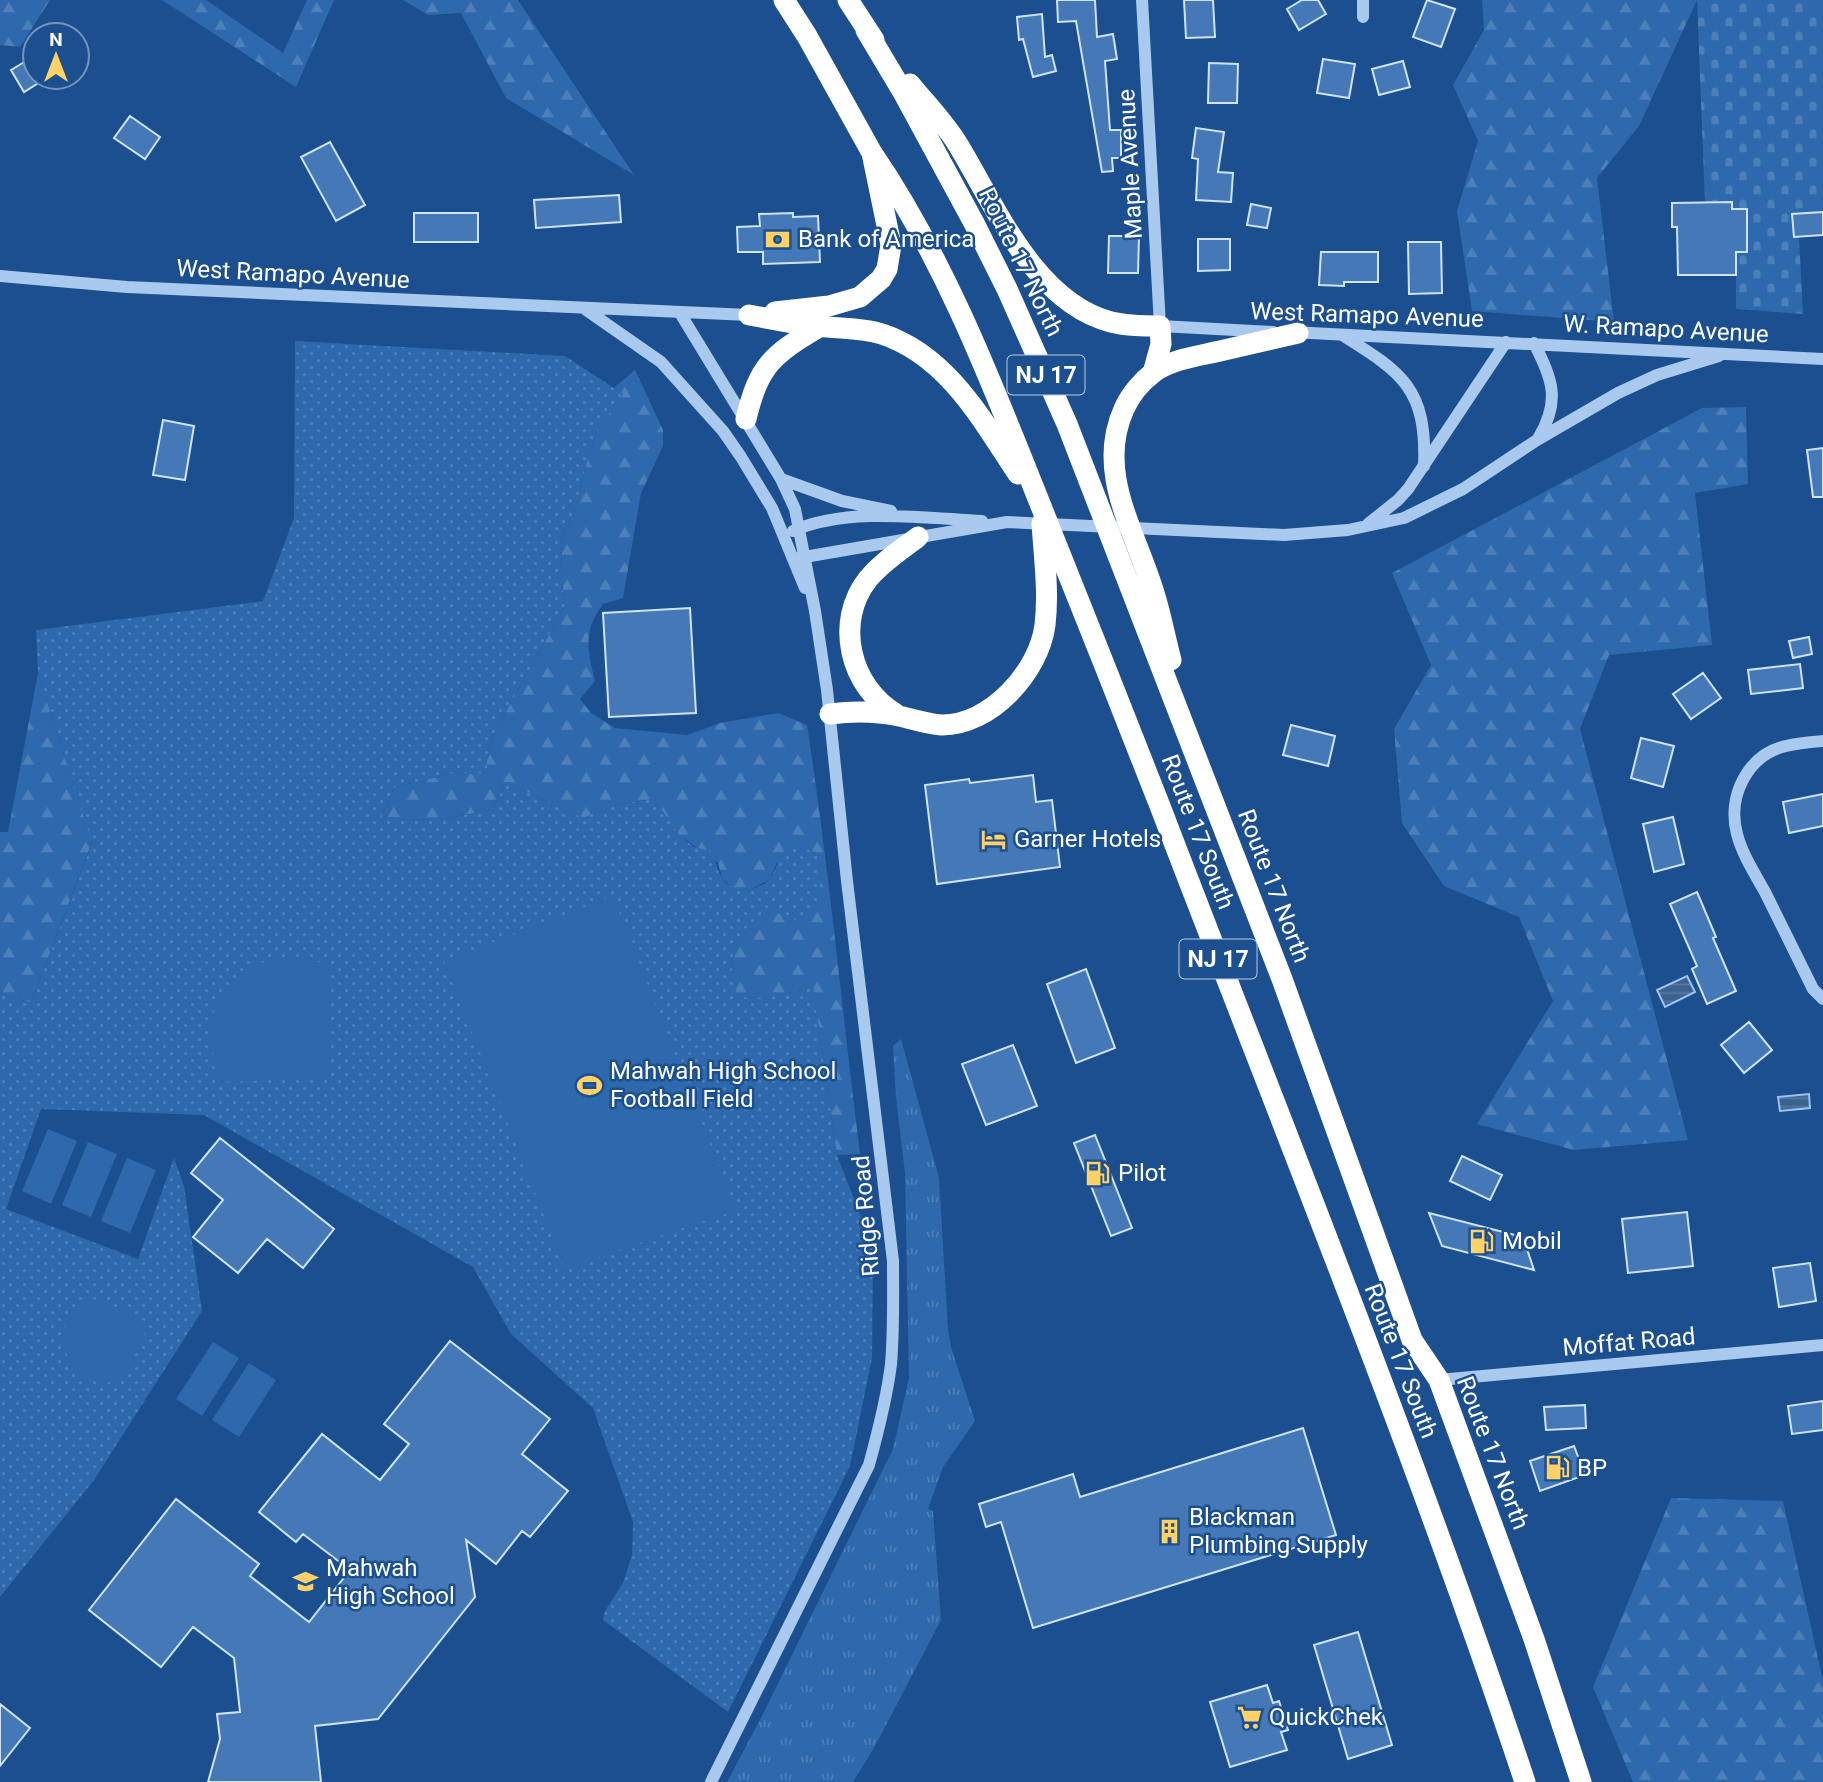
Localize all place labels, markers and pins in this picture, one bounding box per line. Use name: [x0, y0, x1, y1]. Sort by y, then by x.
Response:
bank icon: Bank of America: [764, 225, 792, 253]
place label: Bank of America: [798, 225, 974, 253]
hotel icon: Garner Hotels: [980, 825, 1008, 853]
place label: Garner Hotels: [1014, 825, 1161, 853]
place label: Mahwah High School Football Field: [610, 1057, 836, 1113]
sports icon: Mahwah High School Football Field: [576, 1071, 604, 1099]
fuel station icon: Pilot: [1084, 1159, 1112, 1187]
place label: Pilot: [1118, 1159, 1167, 1187]
fuel station icon: Mobil: [1468, 1227, 1496, 1255]
place label: Mobil: [1502, 1227, 1562, 1255]
fuel station icon: BP: [1543, 1454, 1571, 1482]
place label: BP: [1577, 1454, 1607, 1482]
place label: Blackman Plumbing Supply: [1189, 1503, 1369, 1559]
building icon: Blackman Plumbing Supply: [1155, 1517, 1183, 1545]
place label: Mahwah High School: [326, 1554, 455, 1610]
school or university icon: Mahwah High School: [292, 1568, 320, 1596]
supermarket icon: QuickChek: [1235, 1703, 1263, 1731]
place label: QuickChek: [1269, 1703, 1384, 1731]

